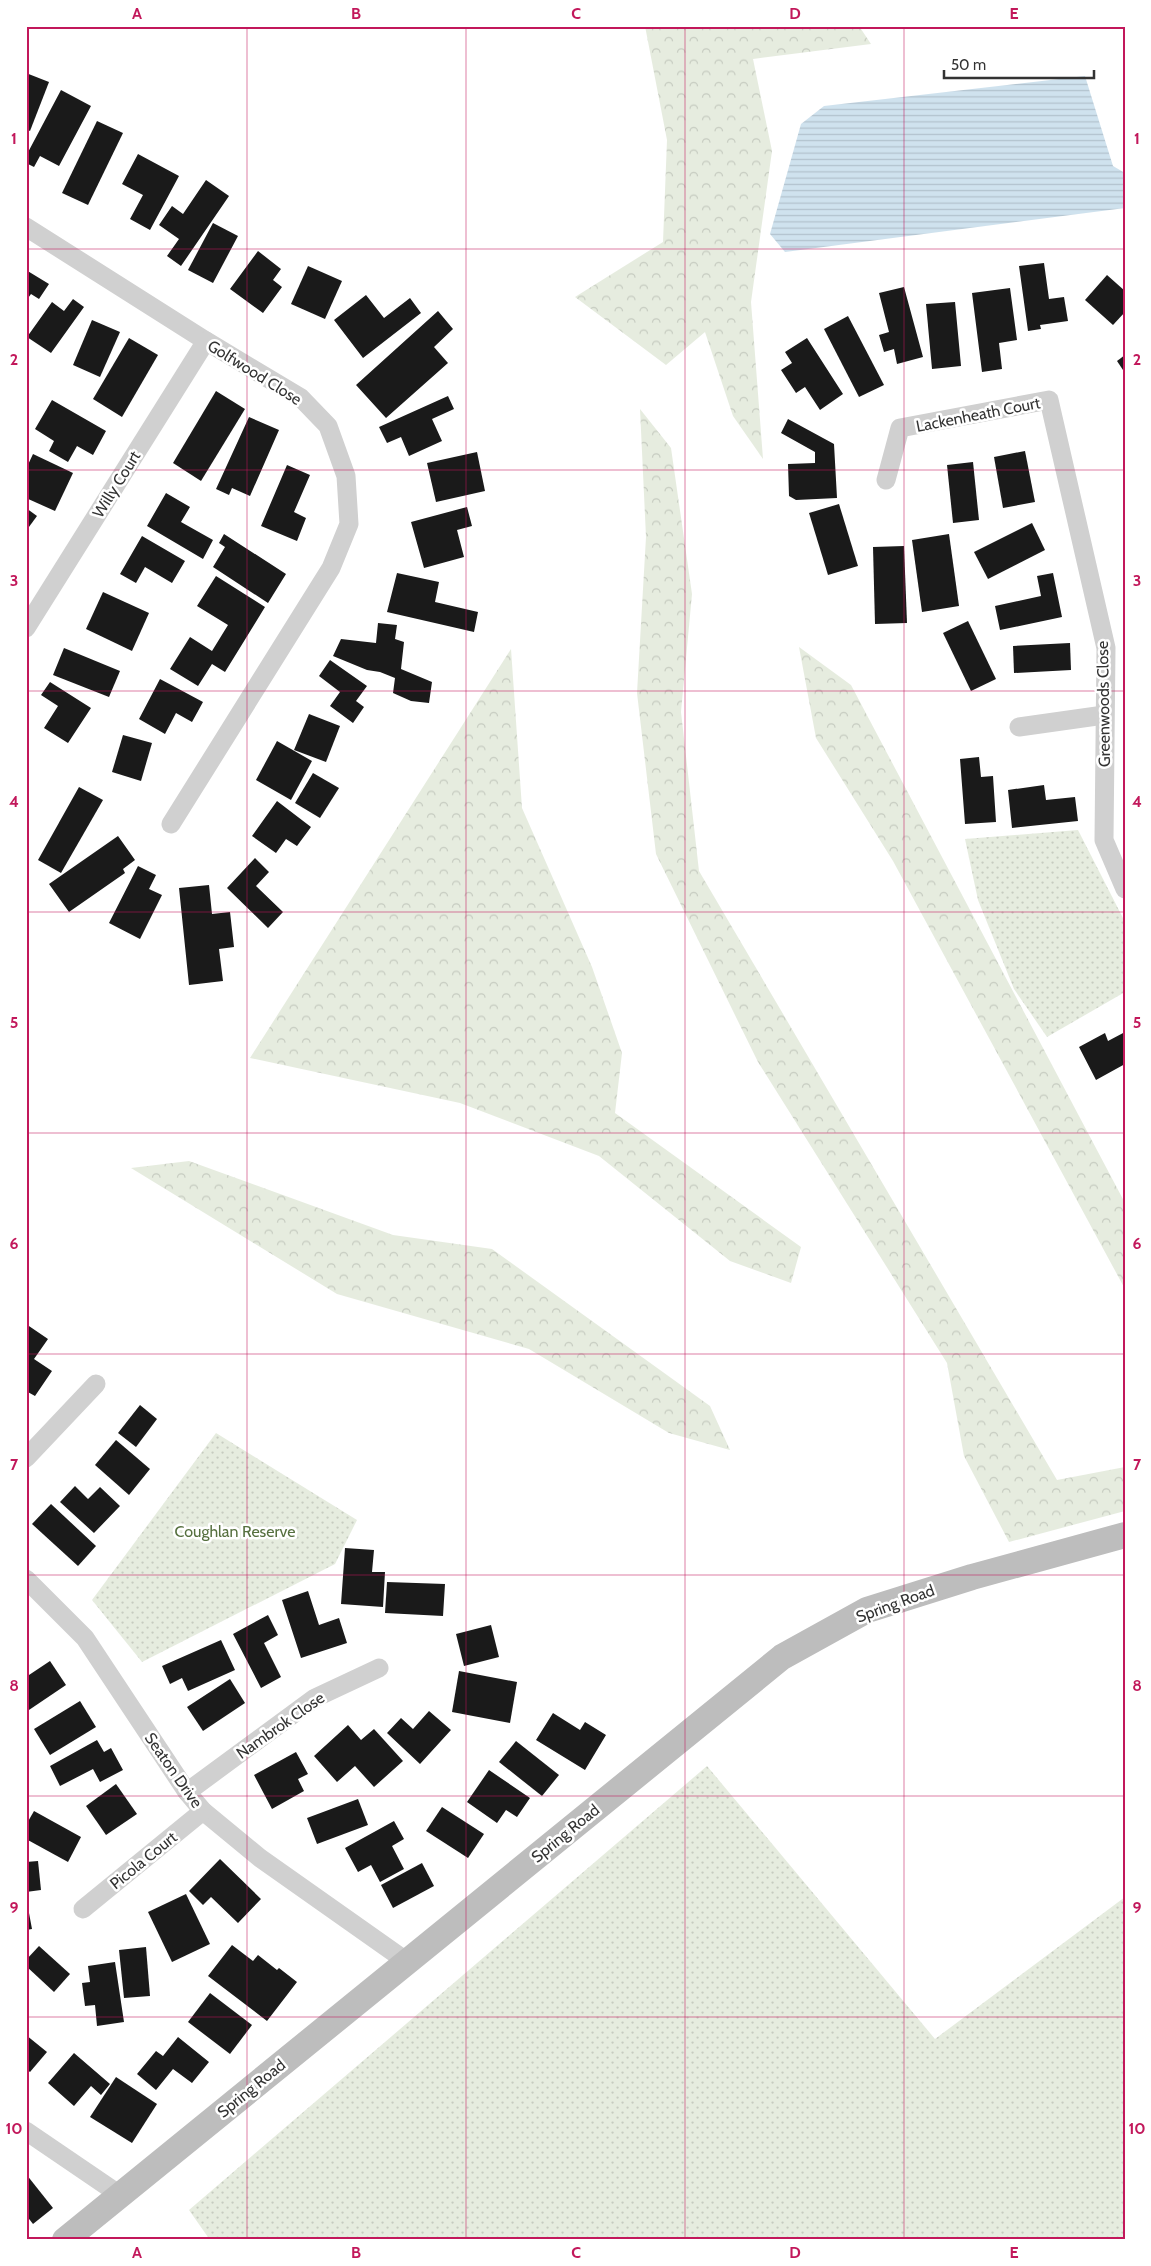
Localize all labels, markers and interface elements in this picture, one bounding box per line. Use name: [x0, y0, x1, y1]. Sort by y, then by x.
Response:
text: A: [132, 4, 142, 23]
text: B: [351, 4, 361, 23]
text: C: [571, 4, 581, 23]
text: D: [789, 4, 801, 23]
text: E: [1009, 4, 1019, 23]
scale bar: [944, 48, 1094, 80]
text: 50 m: [951, 56, 986, 74]
text: 1: [11, 129, 17, 148]
text: 1: [1134, 129, 1140, 148]
street label: Golfwood Close: [204, 336, 305, 409]
text: 2: [10, 350, 18, 369]
text: 2: [1133, 350, 1141, 369]
street label: Lackenheath Court: [914, 393, 1042, 436]
street label: Willy Court: [89, 447, 145, 521]
text: 3: [10, 571, 18, 590]
text: 3: [1133, 571, 1141, 590]
street label: Greenwoods Close: [1093, 641, 1114, 767]
text: 4: [9, 792, 19, 811]
text: 4: [1132, 792, 1142, 811]
text: 5: [10, 1013, 18, 1032]
text: 5: [1133, 1013, 1141, 1032]
text: 6: [10, 1234, 19, 1253]
text: 6: [1133, 1234, 1142, 1253]
text: 7: [10, 1455, 19, 1474]
text: 7: [1133, 1455, 1142, 1474]
park label: Coughlan Reserve: [175, 1522, 295, 1541]
street label: Spring Road: [853, 1581, 937, 1626]
text: 8: [9, 1676, 19, 1695]
text: 8: [1132, 1676, 1142, 1695]
street label: Nambrok Close: [233, 1688, 328, 1763]
street label: Seaton Drive: [141, 1729, 207, 1812]
street label: Spring Road: [528, 1800, 603, 1867]
street label: Picola Court: [106, 1827, 181, 1893]
text: 9: [10, 1898, 19, 1917]
text: 9: [1133, 1898, 1142, 1917]
street label: Spring Road: [214, 2055, 289, 2122]
text: 10: [5, 2119, 23, 2138]
text: 10: [1128, 2119, 1146, 2138]
text: A: [132, 2243, 142, 2262]
text: B: [351, 2243, 361, 2262]
text: C: [571, 2243, 581, 2262]
text: D: [789, 2243, 801, 2262]
text: E: [1009, 2243, 1019, 2262]

